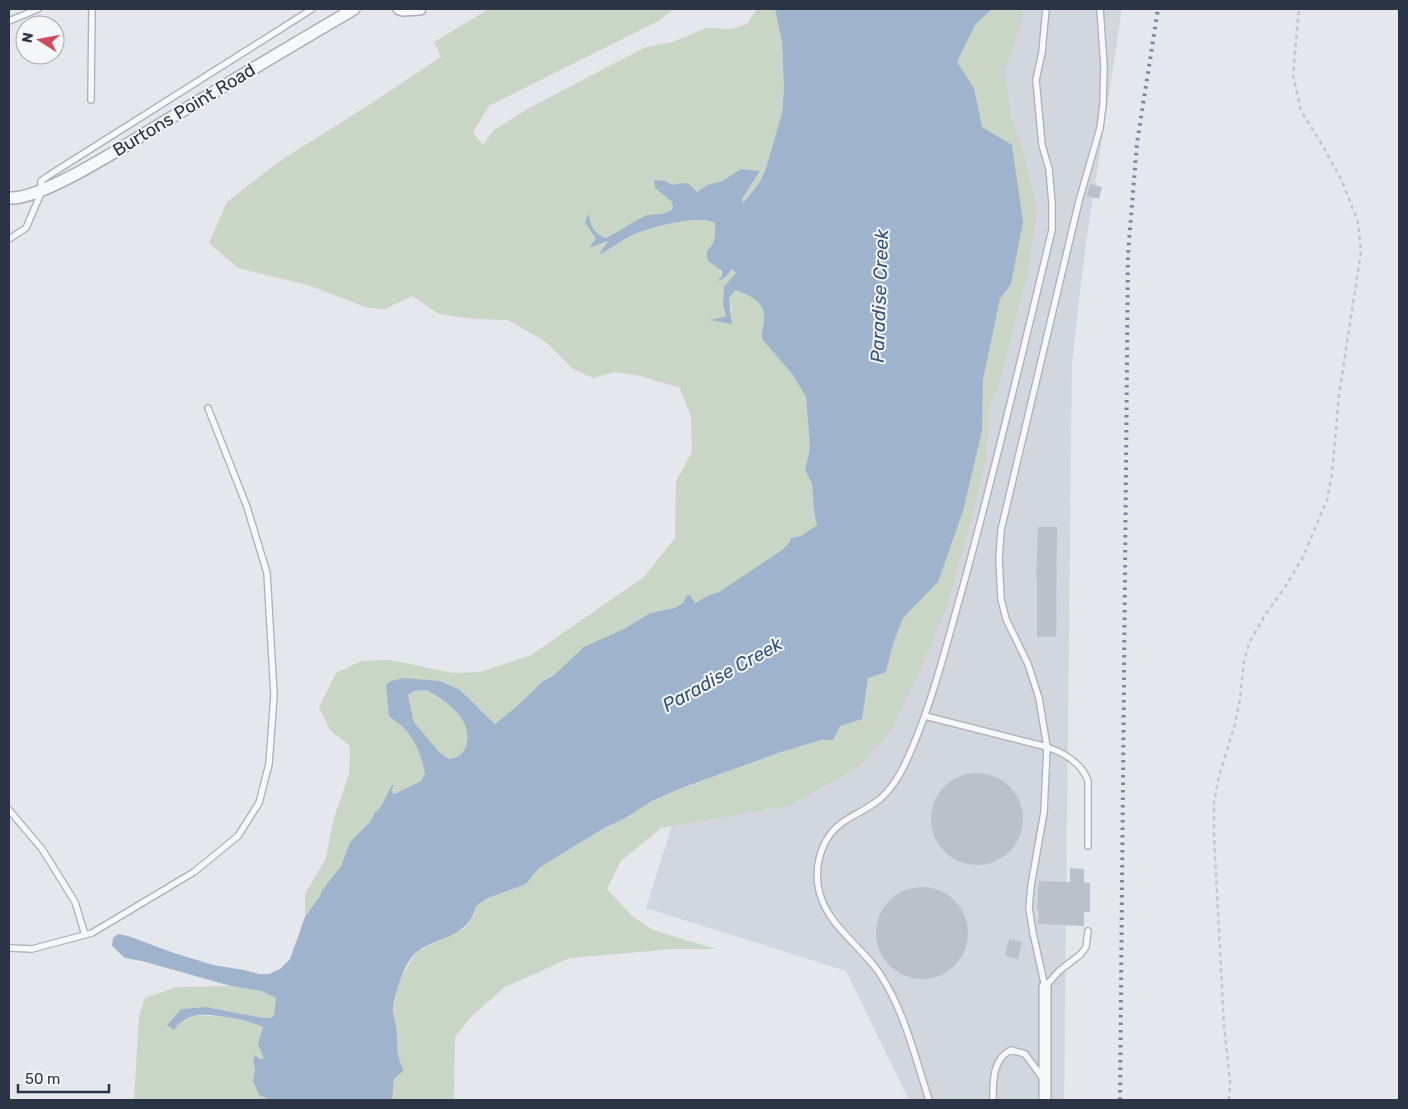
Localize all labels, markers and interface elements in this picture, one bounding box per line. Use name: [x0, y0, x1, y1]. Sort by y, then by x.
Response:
north arrow: [15, 15, 65, 65]
text: N: [18, 31, 37, 44]
street label: Burtons Point Road: [109, 59, 259, 161]
water label: Paradise Creek: [866, 229, 893, 363]
water label: Paradise Creek: [658, 632, 786, 717]
scale bar: [18, 1062, 109, 1094]
text: 50 m: [25, 1070, 60, 1088]

